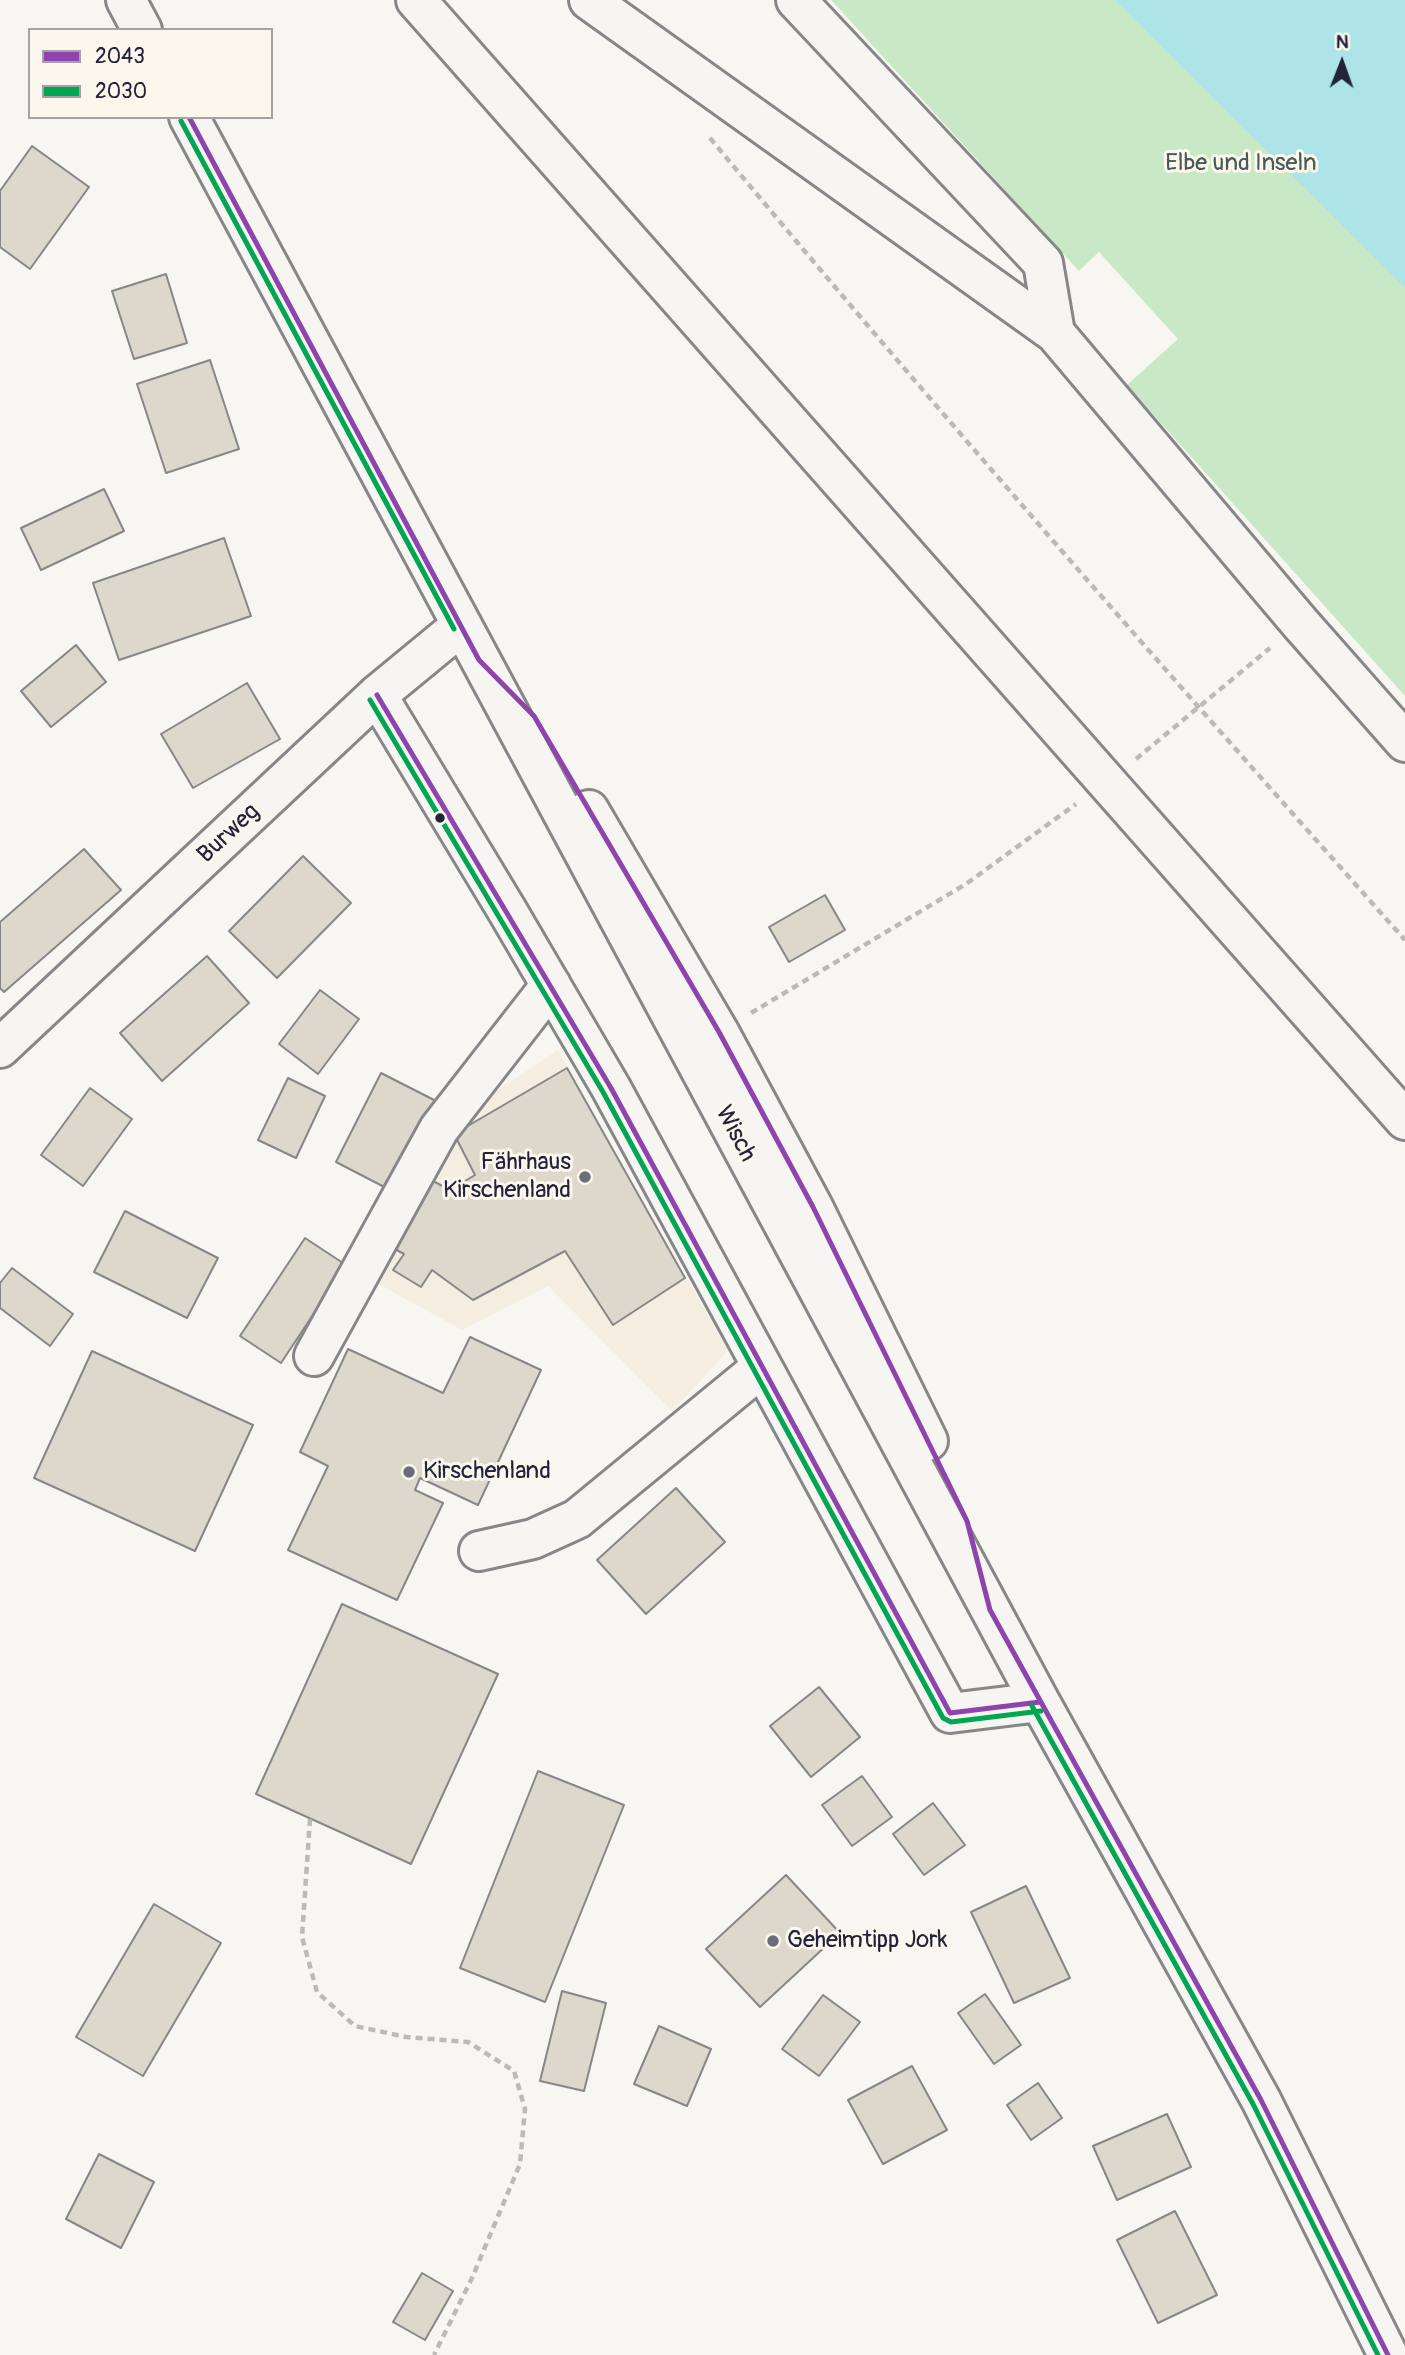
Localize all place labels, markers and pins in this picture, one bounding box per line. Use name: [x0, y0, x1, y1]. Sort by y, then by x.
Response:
unlabelled marker: [433, 811, 447, 825]
place label: Fährhaus Kirschenland: [443, 1149, 571, 1205]
marker: Fährhaus Kirschenland: [577, 1169, 593, 1185]
place label: Kirschenland: [423, 1458, 551, 1486]
marker: Kirschenland: [401, 1464, 417, 1480]
place label: Geheimtipp Jork: [787, 1927, 948, 1955]
marker: Geheimtipp Jork: [765, 1933, 781, 1949]

